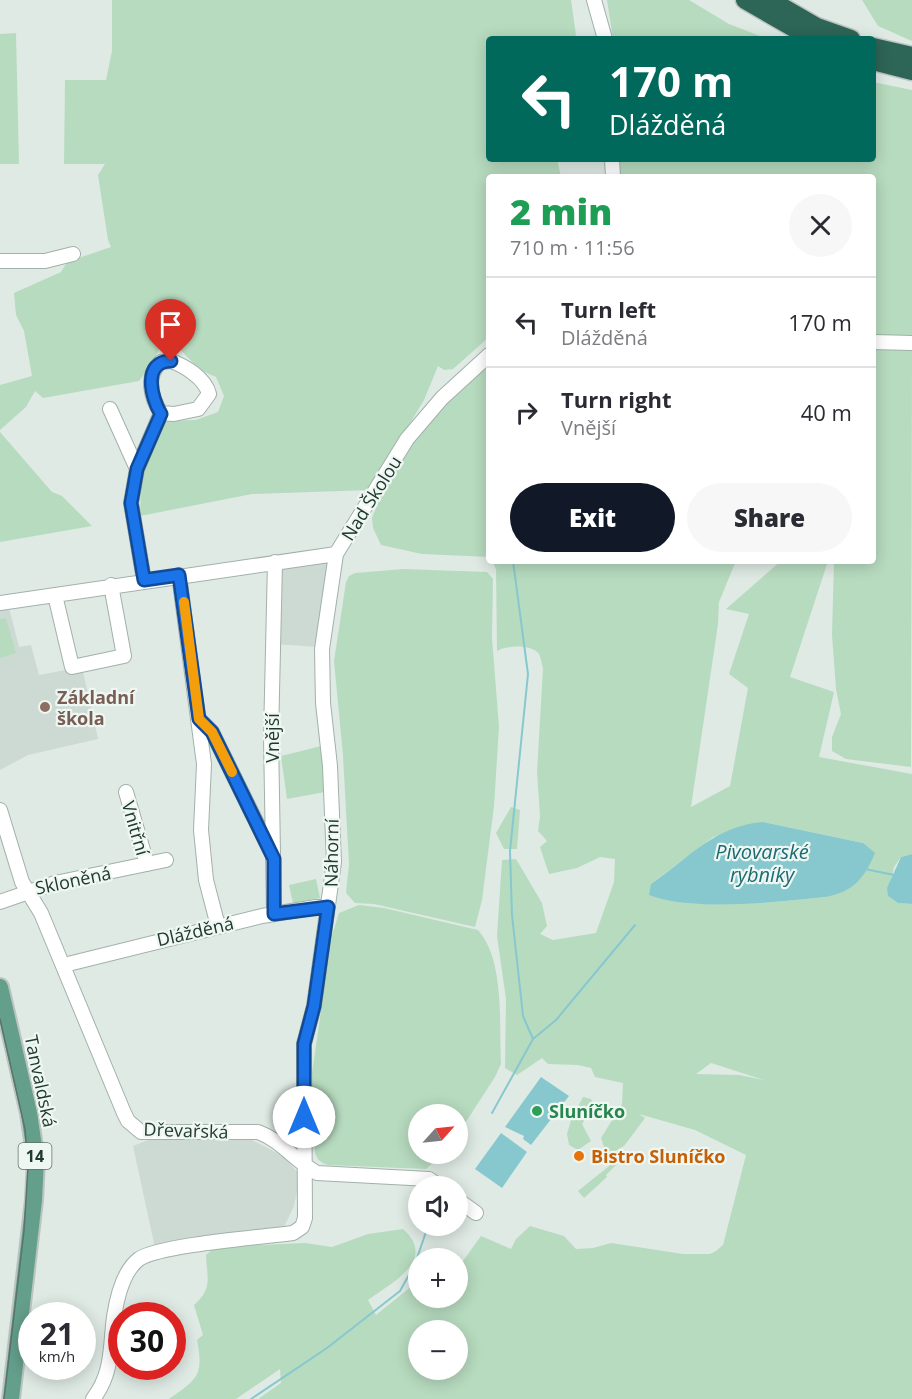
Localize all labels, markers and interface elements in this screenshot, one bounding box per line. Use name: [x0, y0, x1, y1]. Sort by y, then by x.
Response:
text: 170 m: [609, 52, 733, 109]
icon: left: [510, 60, 588, 138]
text: Dlážděná: [609, 106, 726, 143]
text: 2 min: [510, 187, 612, 236]
button: close: [789, 194, 852, 257]
text: 710 m · 11:56: [510, 234, 635, 261]
text: Turn left: [561, 294, 656, 324]
pin: [145, 299, 196, 361]
icon: left: [510, 306, 543, 339]
text: 170 m: [788, 307, 852, 337]
icon: arrive: [154, 308, 187, 341]
text: Dlážděná: [561, 324, 648, 351]
text: Turn right: [561, 384, 672, 414]
icon: right: [510, 396, 543, 429]
text: 40 m: [801, 397, 852, 427]
text: Vnější: [561, 414, 616, 441]
street label: Nad Školou: [335, 451, 407, 545]
button: Exit: [510, 483, 675, 552]
button: Share: [687, 483, 852, 552]
place label: Základní škola: [57, 685, 136, 730]
marker: Základní škola: [38, 700, 52, 714]
street label: Vnější: [260, 713, 284, 763]
street label: Vnitřní: [117, 798, 155, 859]
street label: Náhorní: [318, 818, 344, 887]
water label: Pivovarské rybníky: [715, 838, 809, 888]
street label: Skloněná: [33, 860, 113, 900]
street label: Dlážděná: [154, 911, 236, 951]
street label: Tanvaldská: [20, 1033, 62, 1129]
position arrow: [272, 1085, 336, 1149]
place label: Sluníčko: [549, 1099, 625, 1123]
north arrow: [408, 1104, 468, 1164]
map controls: [408, 1104, 468, 1380]
marker: Sluníčko: [530, 1104, 544, 1118]
street label: Dřevařská: [143, 1117, 229, 1143]
road number: 14: [18, 1143, 51, 1169]
place label: Bistro Sluníčko: [591, 1144, 725, 1168]
marker: Bistro Sluníčko: [572, 1149, 586, 1163]
button: sound: [408, 1176, 468, 1236]
button: +: [408, 1248, 468, 1308]
speed limit sign: 30: [108, 1302, 186, 1380]
text: 21: [40, 1313, 74, 1354]
button: −: [408, 1320, 468, 1380]
text: km/h: [39, 1346, 75, 1366]

